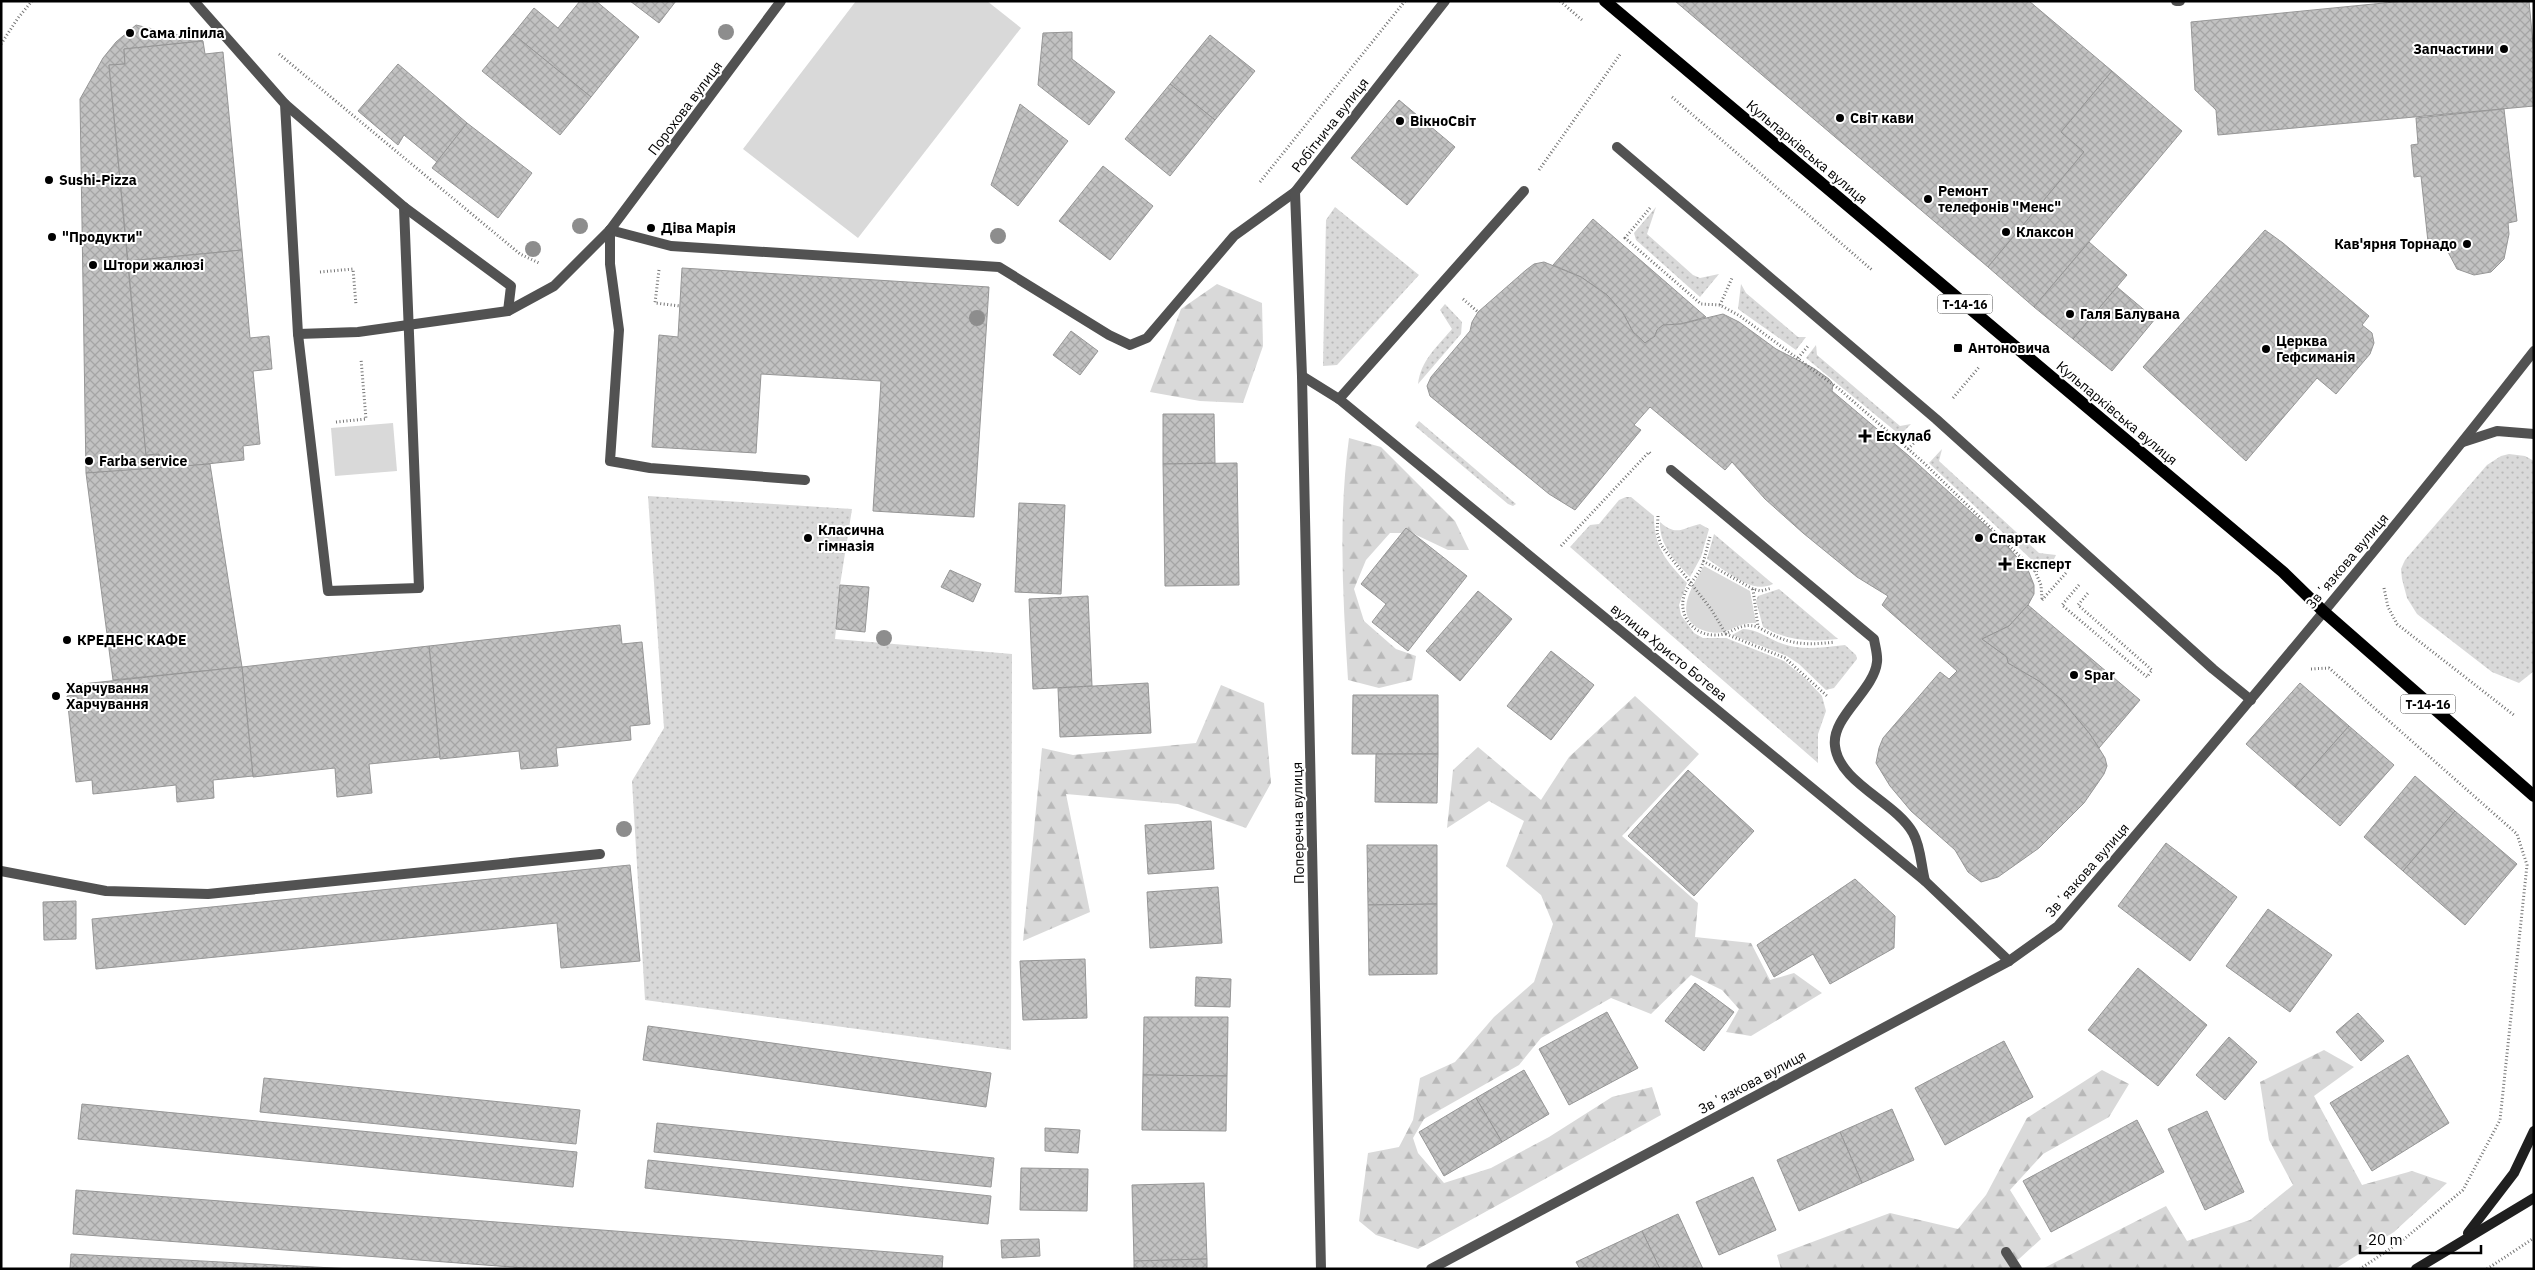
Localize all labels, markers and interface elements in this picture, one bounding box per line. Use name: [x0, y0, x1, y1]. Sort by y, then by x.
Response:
place label: Сама ліпила: [140, 24, 225, 42]
marker: Сама ліпила: [124, 27, 136, 39]
place label: Запчастини: [2413, 40, 2494, 58]
marker: Запчастини: [2498, 43, 2510, 55]
street label: Порохова вулиця: [644, 57, 726, 159]
street label: Робітнича вулиця: [1287, 74, 1373, 176]
street label: Кульпарківська вулиця: [1743, 96, 1871, 208]
place label: Світ кави: [1850, 109, 1914, 127]
place label: ВікноСвіт: [1410, 112, 1476, 130]
marker: Світ кави: [1834, 112, 1846, 124]
marker: ВікноСвіт: [1394, 115, 1406, 127]
place label: Sushi-Pizza: [59, 171, 137, 189]
marker: Sushi-Pizza: [43, 174, 55, 186]
place label: Ремонт телефонів "Менс": [1938, 182, 2061, 216]
marker: Ремонт телефонів "Менс": [1922, 193, 1934, 205]
place label: Діва Марія: [661, 219, 736, 237]
marker: Діва Марія: [645, 222, 657, 234]
place label: Клаксон: [2016, 223, 2074, 241]
marker: Клаксон: [2000, 226, 2012, 238]
place label: "Продукти": [62, 228, 142, 246]
marker: "Продукти": [46, 231, 58, 243]
place label: Кав'ярня Торнадо: [2334, 235, 2457, 253]
marker: Кав'ярня Торнадо: [2461, 238, 2473, 250]
place label: Штори жалюзі: [103, 256, 204, 274]
marker: Штори жалюзі: [87, 259, 99, 271]
road number: Т-14-16: [1938, 294, 1992, 314]
place label: Галя Балувана: [2080, 305, 2180, 323]
marker: Галя Балувана: [2064, 308, 2076, 320]
place label: Церква Гефсиманія: [2276, 332, 2356, 366]
place label: Антоновича: [1968, 339, 2050, 357]
marker: Антоновича: [1952, 342, 1964, 354]
marker: Церква Гефсиманія: [2260, 343, 2272, 355]
street label: Кульпарківська вулиця: [2053, 357, 2181, 469]
place label: Ескулаб: [1876, 427, 1931, 445]
marker: Ескулаб: [1858, 429, 1872, 443]
place label: Farba service: [99, 452, 187, 470]
marker: Farba service: [83, 455, 95, 467]
street label: Звʼязкова вулиця: [2302, 509, 2392, 613]
place label: Класична гімназія: [818, 521, 884, 555]
place label: Спартак: [1989, 529, 2046, 547]
marker: Класична гімназія: [802, 532, 814, 544]
marker: Спартак: [1973, 532, 1985, 544]
place label: Експерт: [2016, 555, 2072, 573]
marker: Експерт: [1998, 557, 2012, 571]
street label: вулиця Христо Ботева: [1607, 599, 1732, 705]
place label: КРЕДЕНС КАФЕ: [77, 631, 186, 649]
marker: КРЕДЕНС КАФЕ: [61, 634, 73, 646]
place label: Spar: [2084, 666, 2115, 684]
marker: Spar: [2068, 669, 2080, 681]
place label: Харчування Харчування: [66, 679, 149, 713]
marker: Харчування Харчування: [50, 690, 62, 702]
road number: Т-14-16: [2400, 694, 2456, 714]
street label: Поперечна вулиця: [1288, 762, 1308, 884]
street label: Звʼязкова вулиця: [2041, 819, 2133, 921]
street label: Звʼязкова вулиця: [1695, 1046, 1809, 1118]
scale bar: [2360, 1222, 2481, 1254]
text: 20 m: [2368, 1230, 2403, 1249]

